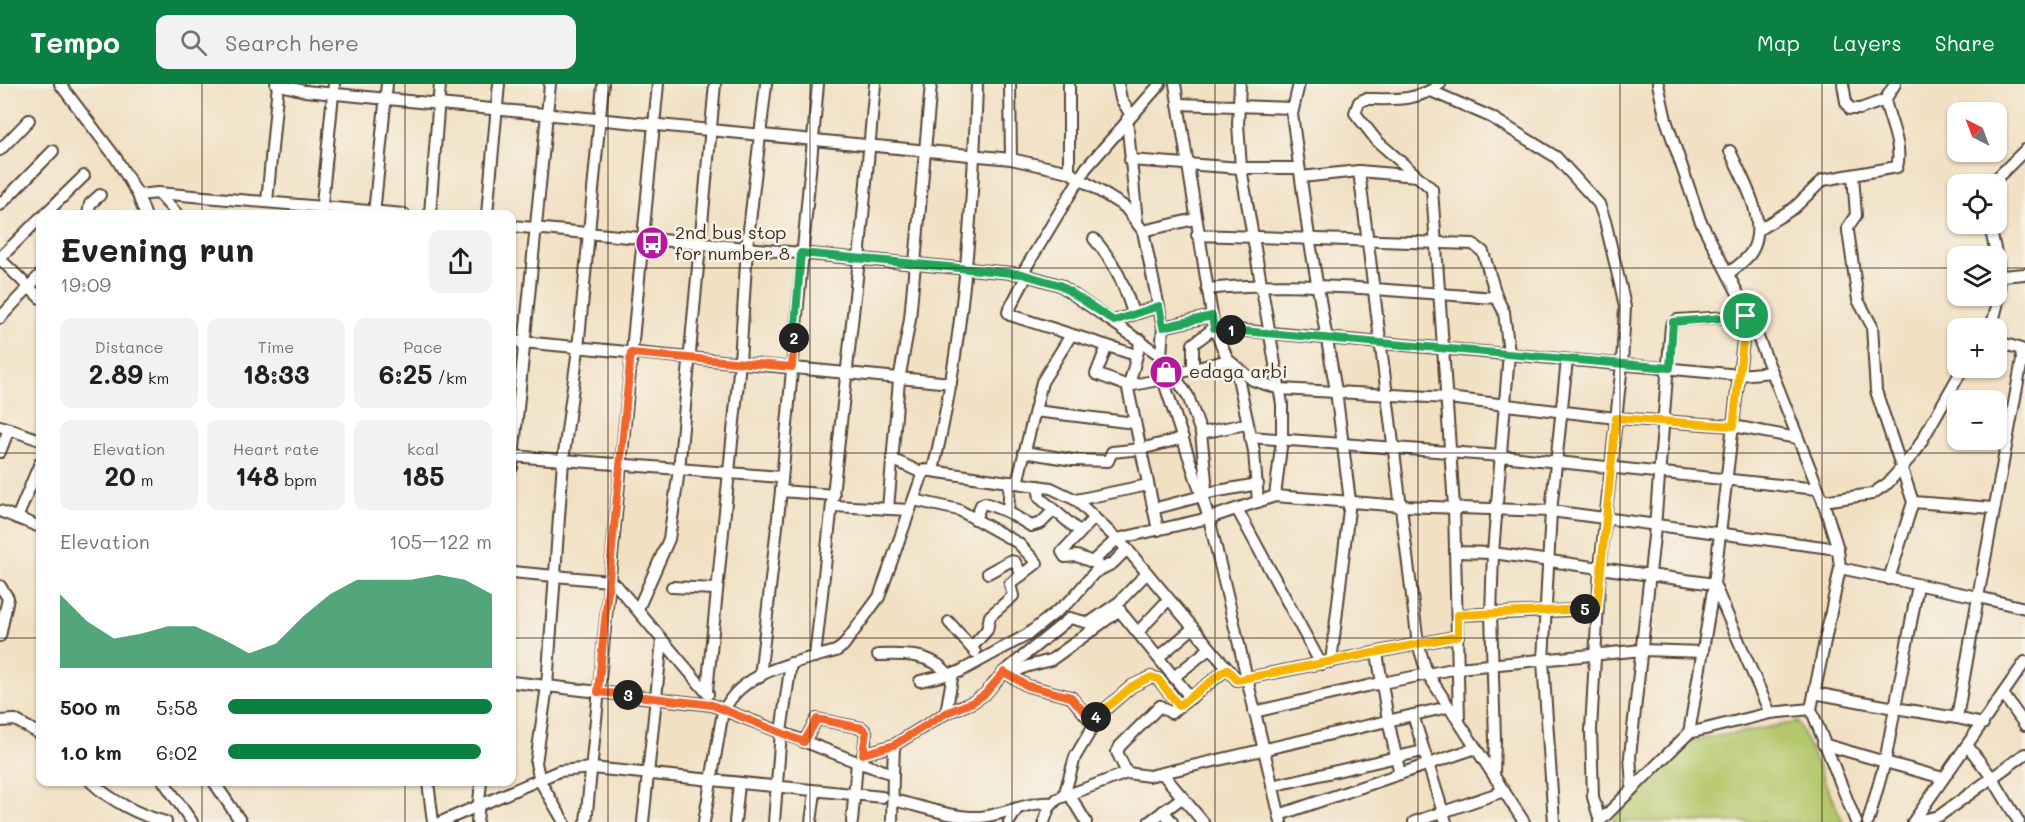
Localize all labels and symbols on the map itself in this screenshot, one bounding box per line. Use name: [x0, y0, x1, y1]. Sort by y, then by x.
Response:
north arrow: [1947, 102, 2007, 162]
place label: 2nd bus stop for number 8: [675, 220, 790, 265]
bus stop icon: 2nd bus stop for number 8: [634, 225, 670, 261]
pin: [1720, 290, 1771, 341]
pin: 1: [1216, 315, 1246, 345]
pin: 2: [779, 323, 809, 353]
shop icon: edaga arbi: [1148, 354, 1184, 390]
place label: edaga arbi: [1189, 359, 1287, 383]
pin: 5: [1570, 594, 1600, 624]
pin: 3: [613, 680, 643, 710]
pin: 4: [1081, 702, 1111, 732]

